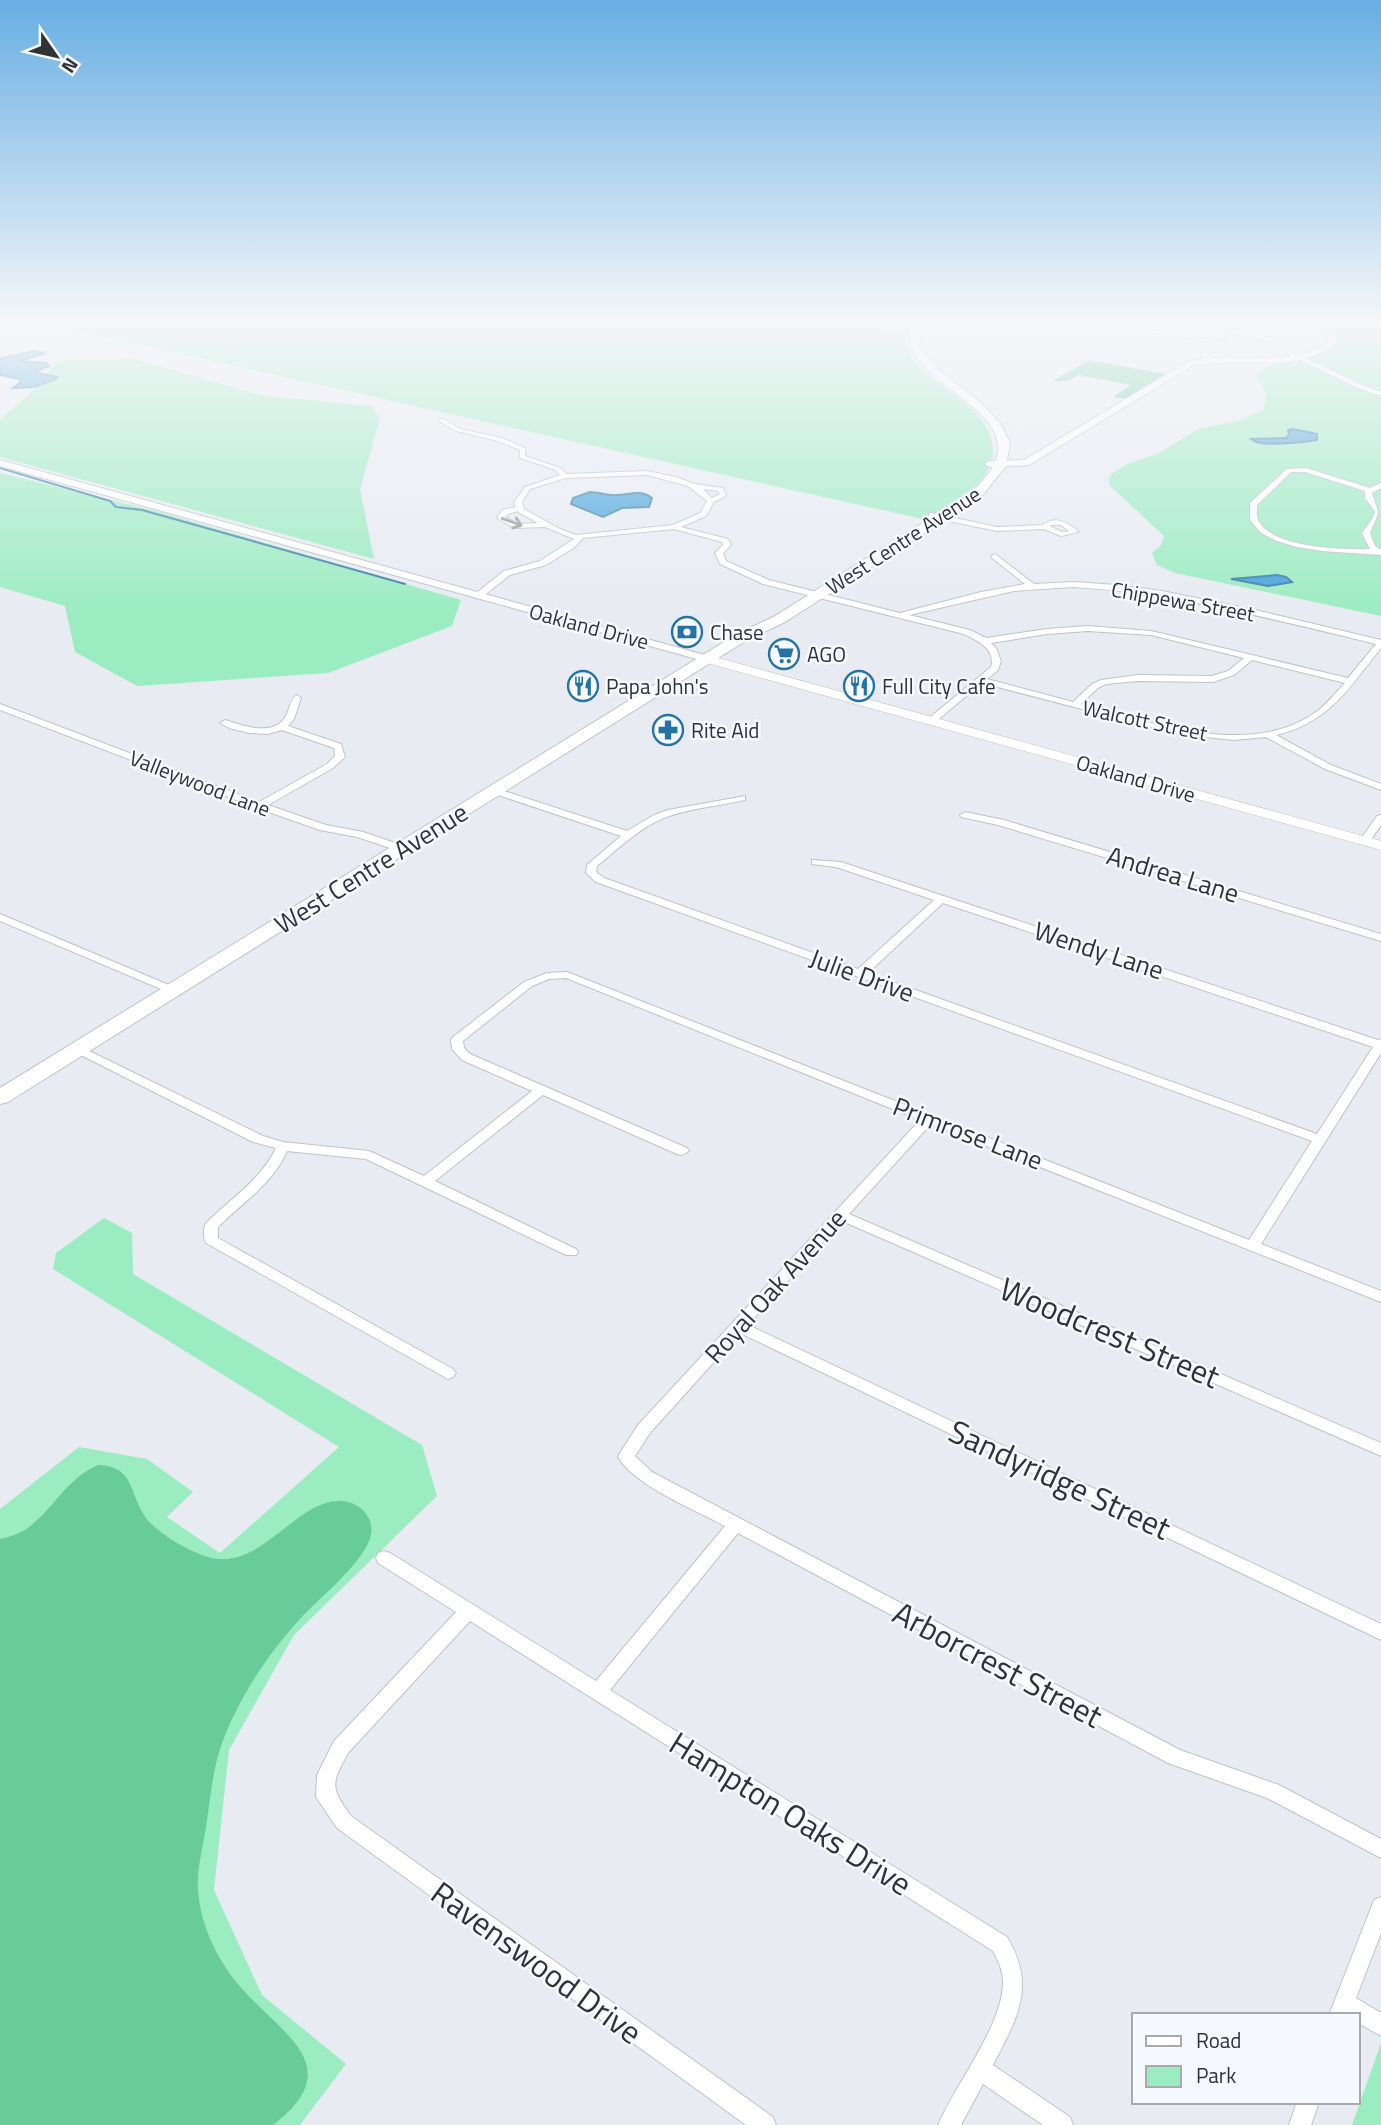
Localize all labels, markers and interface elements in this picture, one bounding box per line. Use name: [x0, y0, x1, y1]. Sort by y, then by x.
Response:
north arrow: [21, 21, 91, 91]
text: N: [55, 52, 86, 79]
street label: West Centre Avenue: [819, 478, 987, 602]
one-way arrow: [501, 517, 523, 529]
street label: Chippewa Street: [1109, 573, 1258, 629]
street label: Oakland Drive: [526, 595, 652, 657]
bank icon: Chase: [670, 615, 704, 649]
place label: Chase: [710, 616, 764, 648]
supermarket icon: AGO: [767, 637, 801, 671]
place label: AGO: [807, 638, 846, 670]
restaurant icon: Papa John's: [566, 669, 600, 703]
restaurant icon: Full City Cafe: [842, 669, 876, 703]
place label: Papa John's: [606, 670, 708, 702]
place label: Full City Cafe: [882, 670, 996, 702]
street label: Walcott Street: [1079, 691, 1211, 749]
pharmacy icon: Rite Aid: [651, 713, 685, 747]
place label: Rite Aid: [691, 714, 759, 746]
street label: Valleywood Lane: [125, 741, 275, 825]
street label: Oakland Drive: [1073, 746, 1199, 810]
street label: West Centre Avenue: [267, 793, 475, 943]
street label: Andrea Lane: [1102, 835, 1244, 913]
street label: Wendy Lane: [1029, 911, 1169, 989]
street label: Julie Drive: [804, 938, 920, 1012]
street label: Primrose Lane: [887, 1087, 1049, 1179]
street label: Royal Oak Avenue: [695, 1200, 855, 1372]
street label: Woodcrest Street: [992, 1264, 1228, 1400]
street label: Sandyridge Street: [941, 1407, 1179, 1551]
street label: Arborcrest Street: [885, 1589, 1111, 1739]
street label: Hampton Oaks Drive: [660, 1719, 922, 1907]
street label: Ravenswood Drive: [421, 1869, 653, 2055]
legend: [1132, 2013, 1360, 2104]
text: Road: [1196, 2024, 1241, 2056]
text: Park: [1196, 2059, 1236, 2091]

